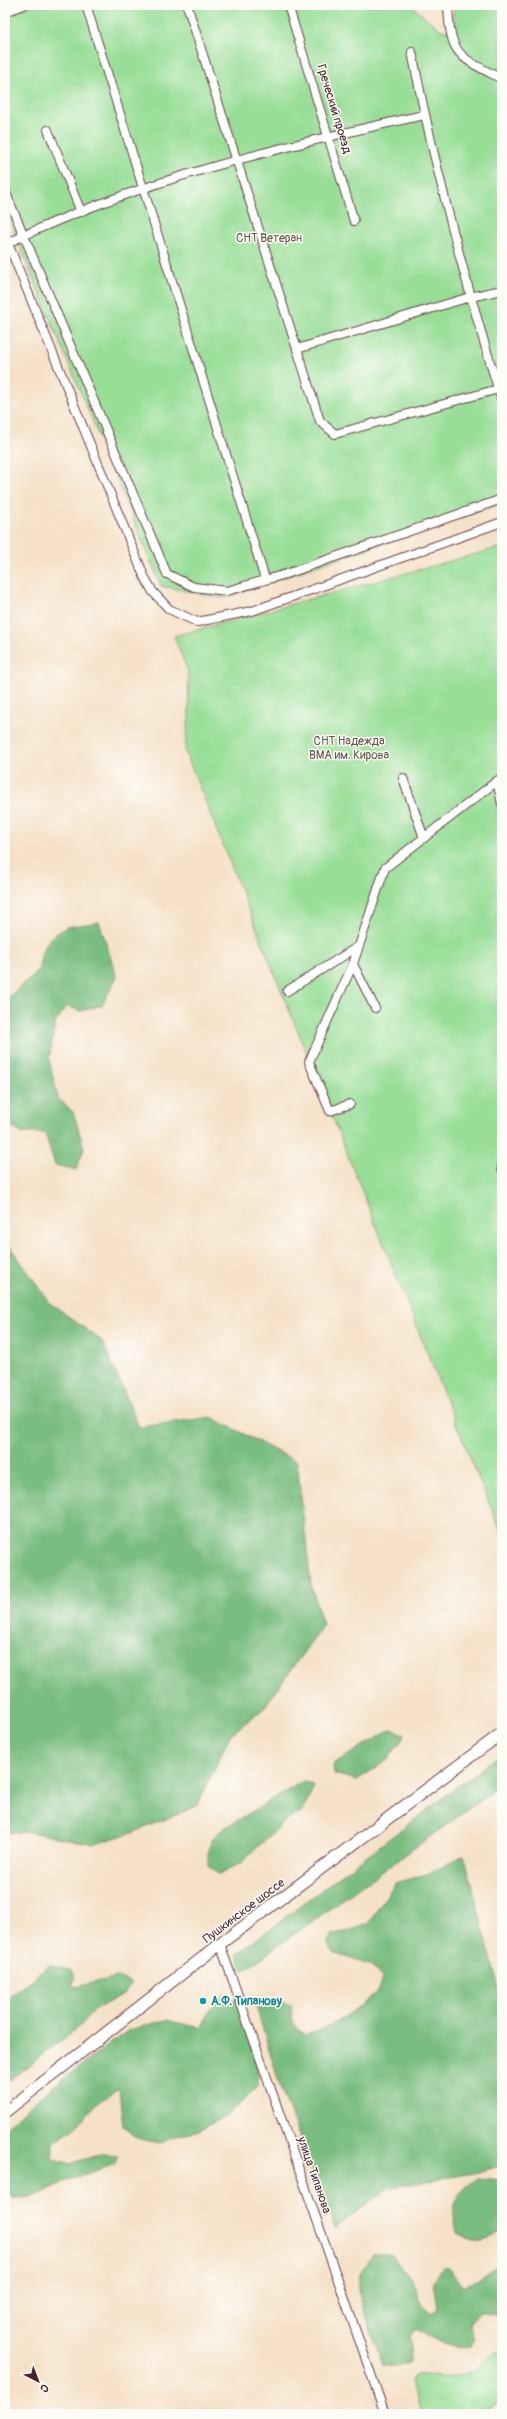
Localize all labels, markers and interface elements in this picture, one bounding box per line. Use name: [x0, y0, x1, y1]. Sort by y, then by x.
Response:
street label: Греческий проезд: [313, 63, 355, 156]
park label: СНТ Ветеран: [236, 231, 302, 246]
park label: СНТ Надежда ВМА им. Кирова: [309, 734, 389, 763]
street label: Пушкинское шоссе: [200, 1875, 288, 1947]
place label: А.Ф. Типанову: [211, 1994, 283, 2009]
marker: А.Ф. Типанову: [198, 1996, 208, 2006]
street label: улица Типанова: [294, 2134, 334, 2216]
north arrow: [18, 2361, 58, 2401]
text: С: [37, 2381, 51, 2395]

